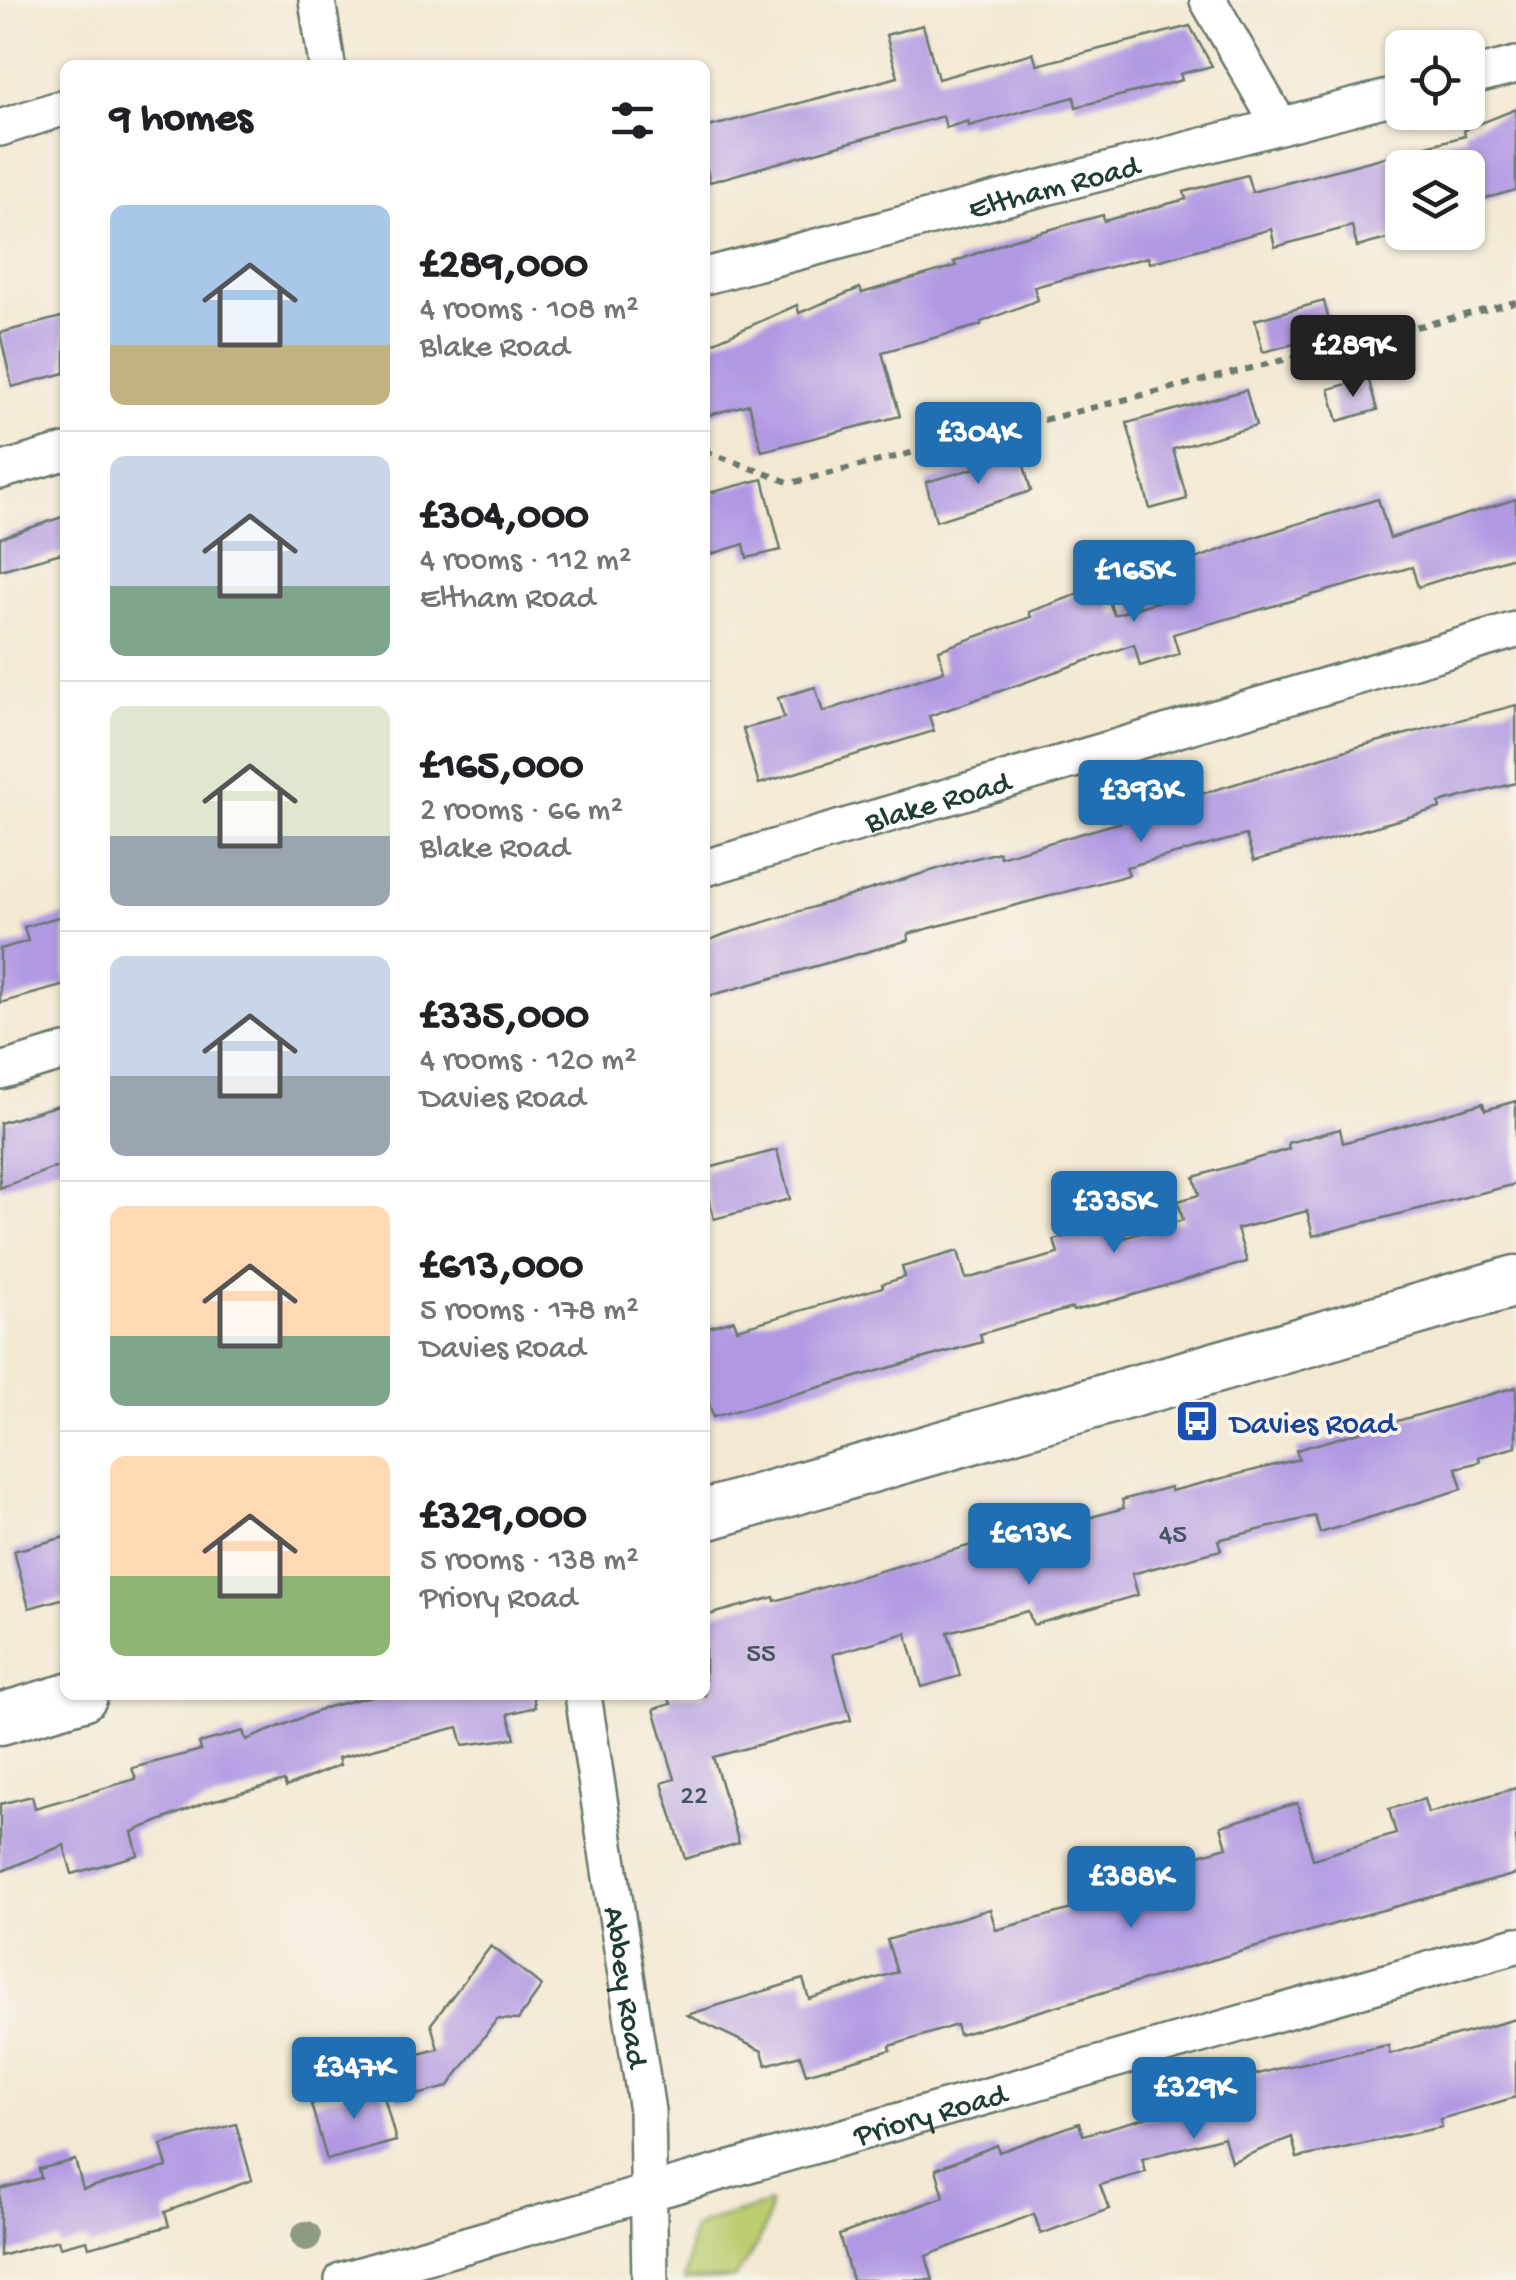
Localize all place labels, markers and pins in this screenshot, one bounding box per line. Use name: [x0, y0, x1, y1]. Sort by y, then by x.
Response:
pin: £289K: [1283, 315, 1423, 400]
pin: £304K: [908, 402, 1048, 487]
pin: £165K: [1064, 540, 1204, 625]
pin: £393K: [1071, 760, 1211, 845]
pin: £335K: [1044, 1171, 1184, 1256]
bus stop icon: Davies Road: [1174, 1398, 1220, 1444]
place label: Davies Road: [1228, 1407, 1398, 1445]
pin: £613K: [959, 1503, 1099, 1588]
pin: £388K: [1061, 1846, 1201, 1931]
pin: £347K: [284, 2037, 424, 2122]
pin: £329K: [1124, 2057, 1264, 2142]

